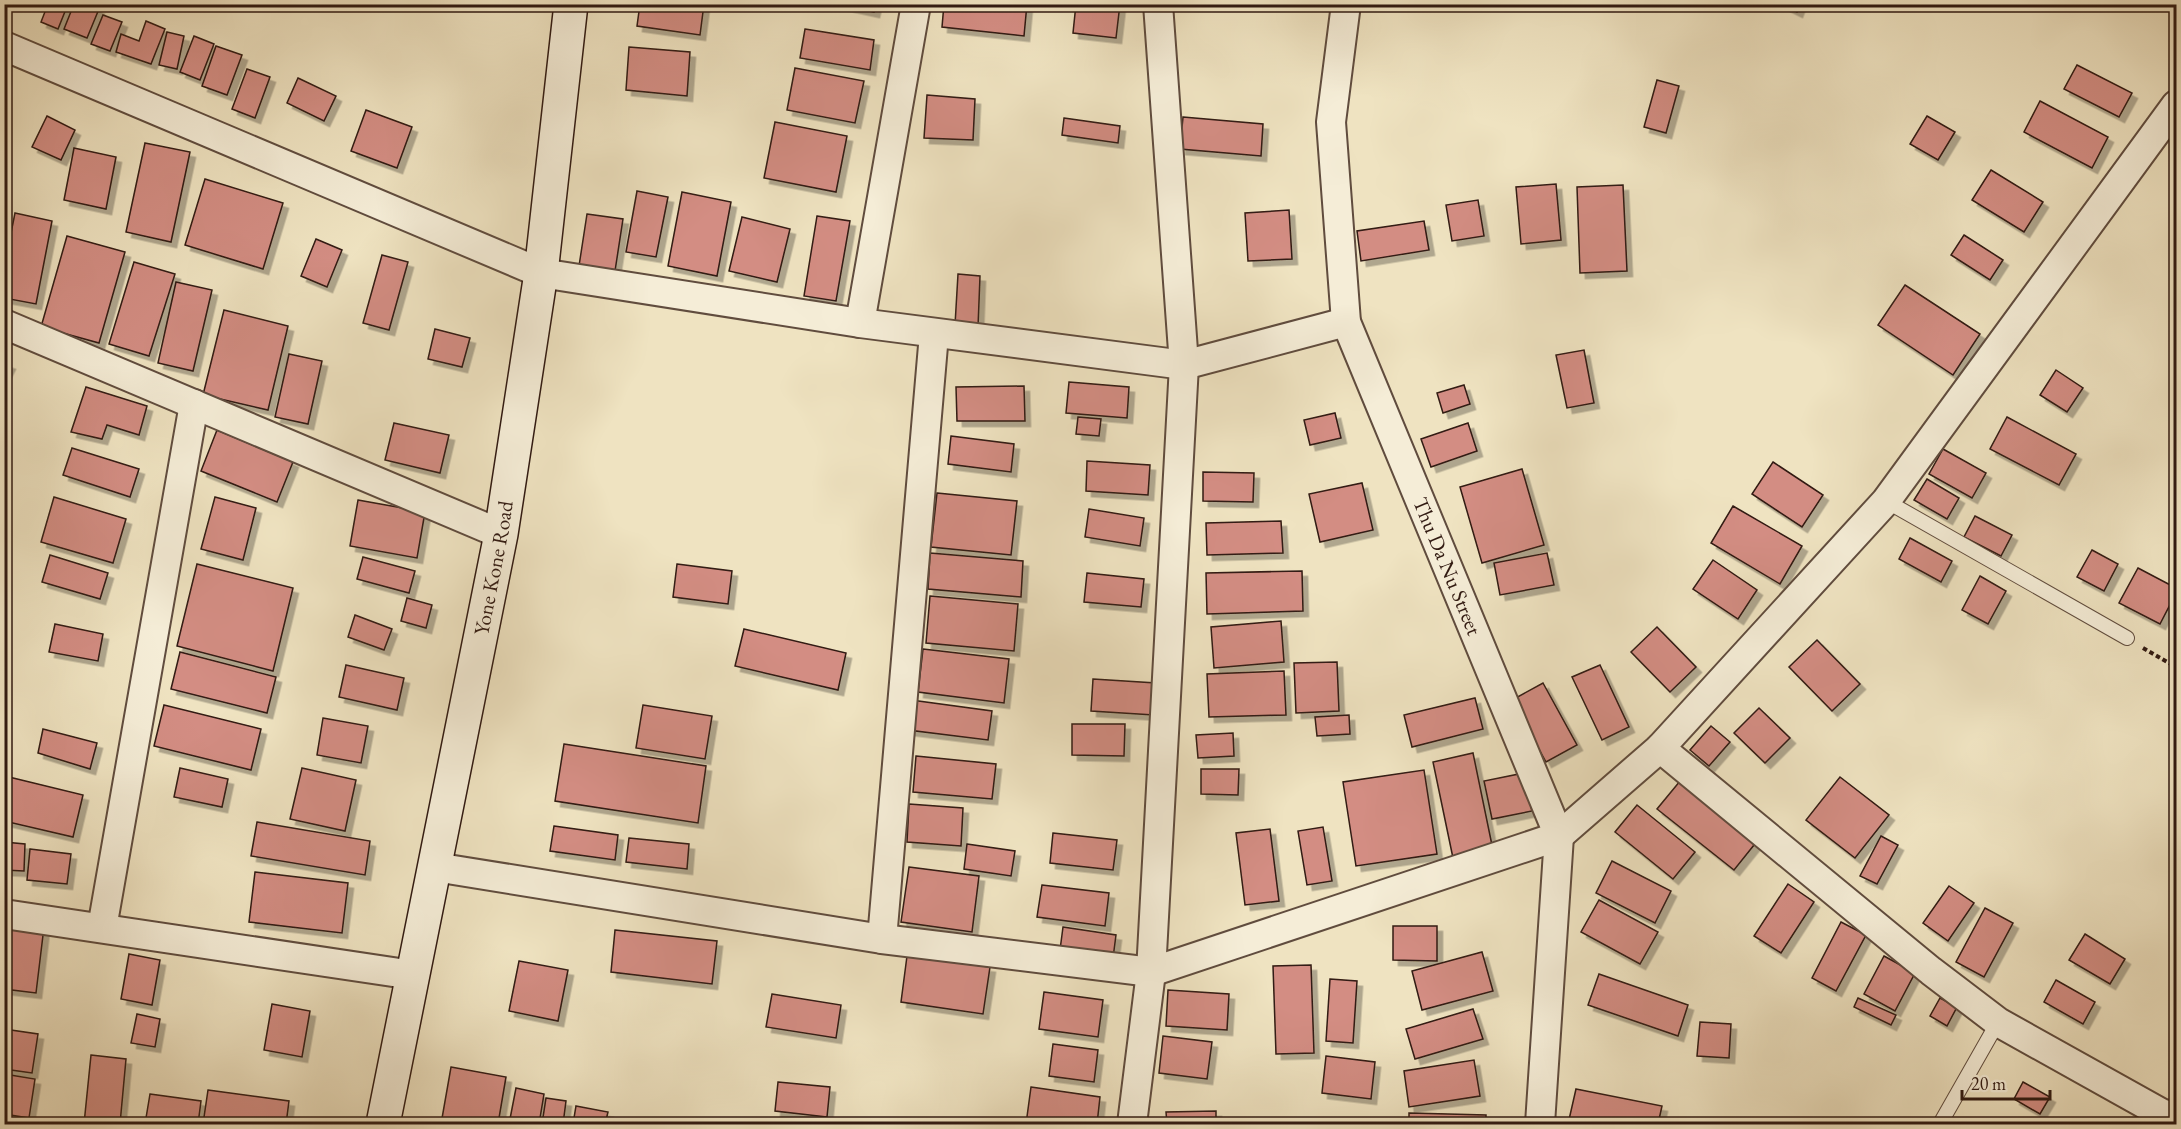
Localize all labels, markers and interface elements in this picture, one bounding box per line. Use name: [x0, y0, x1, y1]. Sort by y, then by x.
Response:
street label: Thu Da Nu Street: [1407, 493, 1488, 639]
street label: Yone Kone Road: [467, 499, 519, 637]
scale bar: [1962, 1063, 2050, 1101]
text: 20 m: [1971, 1072, 2006, 1095]

